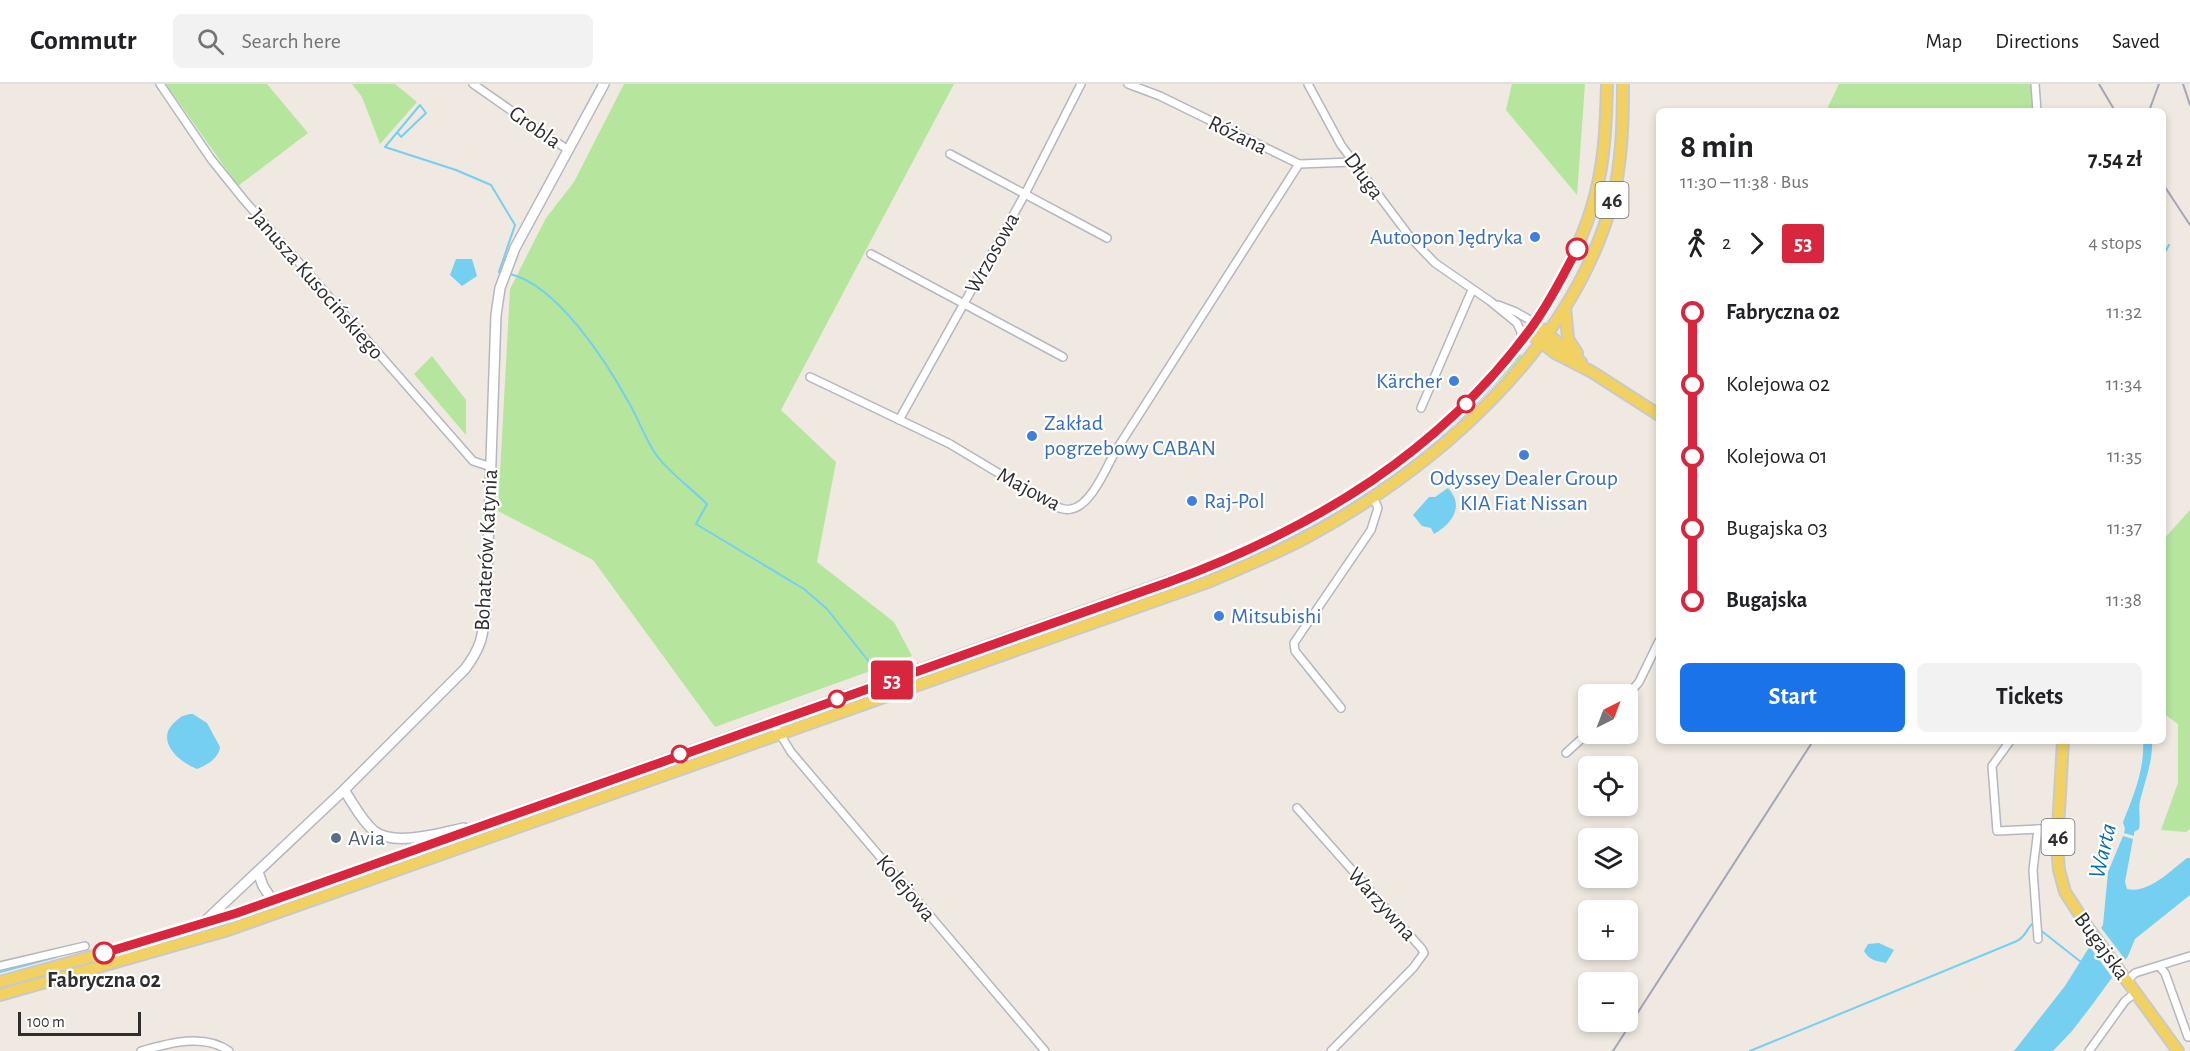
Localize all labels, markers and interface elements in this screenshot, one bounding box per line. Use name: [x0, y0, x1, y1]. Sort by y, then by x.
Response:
search box: [173, 14, 593, 68]
icon: search: [194, 25, 227, 58]
text: Commutr: [30, 27, 137, 55]
text: Search here: [242, 30, 341, 52]
text: Map: [1926, 31, 1962, 52]
text: Directions: [1995, 31, 2079, 52]
text: Saved: [2112, 31, 2160, 52]
street label: Grobla: [505, 101, 565, 153]
street label: Różana: [1205, 111, 1271, 159]
text: 8 min: [1680, 131, 1754, 164]
text: 7.54 zł: [2088, 148, 2142, 170]
street label: Długa: [1340, 149, 1388, 203]
text: 11:30 – 11:38 · Bus: [1680, 172, 1809, 192]
road number: 46: [1596, 182, 1628, 218]
street label: Janusza Kusocińskiego: [246, 204, 388, 364]
street label: Wrzosowa: [961, 209, 1023, 297]
place label: Autoopon Jędryka: [1370, 226, 1523, 248]
icon: walk: [1680, 227, 1713, 260]
icon: forward: [1740, 227, 1773, 260]
marker: Autoopon Jędryka: [1528, 230, 1542, 244]
text: 2: [1722, 233, 1731, 253]
text: 53: [1794, 233, 1812, 254]
text: 4 stops: [2088, 233, 2142, 253]
unlabelled marker: [1566, 238, 1588, 260]
text: Fabryczna 02: [1726, 301, 1840, 323]
text: 11:32: [2106, 302, 2142, 322]
place label: Kärcher: [1376, 370, 1442, 392]
text: Kolejowa 02: [1726, 373, 1830, 395]
marker: Kärcher: [1447, 374, 1461, 388]
text: 11:34: [2106, 374, 2142, 394]
unlabelled marker: [1457, 395, 1475, 413]
place label: Zakład pogrzebowy CABAN: [1044, 412, 1216, 459]
marker: Zakład pogrzebowy CABAN: [1025, 429, 1039, 443]
text: Kolejowa 01: [1726, 445, 1828, 467]
text: 11:35: [2107, 446, 2142, 466]
marker: Odyssey Dealer Group KIA Fiat Nissan: [1517, 448, 1531, 462]
street label: Majowa: [994, 463, 1064, 515]
place label: Odyssey Dealer Group KIA Fiat Nissan: [1430, 467, 1618, 514]
street label: Bohaterów Katynia: [471, 468, 501, 632]
place label: Raj-Pol: [1204, 490, 1265, 512]
marker: Raj-Pol: [1185, 494, 1199, 508]
text: Bugajska 03: [1726, 517, 1828, 539]
text: 11:37: [2107, 518, 2142, 538]
text: Bugajska: [1726, 589, 1807, 611]
text: 11:38: [2106, 590, 2142, 610]
place label: Mitsubishi: [1231, 605, 1322, 627]
marker: Mitsubishi: [1212, 609, 1226, 623]
line badge: 53: [865, 660, 919, 700]
button: Start: [1680, 663, 1905, 732]
button: Tickets: [1917, 663, 2142, 732]
text: 53: [883, 670, 901, 691]
north arrow: [1578, 684, 1638, 744]
map controls: [1578, 684, 1638, 1032]
unlabelled marker: [828, 690, 846, 708]
unlabelled marker: [671, 745, 689, 763]
button: locate: [1578, 756, 1638, 816]
road number: 46: [2042, 819, 2074, 855]
water label: Warta: [2085, 821, 2121, 881]
place label: Avia: [348, 827, 385, 849]
button: layers: [1578, 828, 1638, 888]
marker: Avia: [329, 831, 343, 845]
street label: Kolejowa: [872, 851, 940, 925]
street label: Warzywna: [1344, 863, 1420, 945]
button: +: [1578, 900, 1638, 960]
street label: Bugajska: [2070, 908, 2134, 984]
marker: Fabryczna 02: [93, 942, 115, 964]
place label: Fabryczna 02: [47, 969, 161, 992]
button: −: [1578, 972, 1638, 1032]
scale bar: [18, 1009, 141, 1036]
text: 100 m: [27, 1014, 65, 1030]

